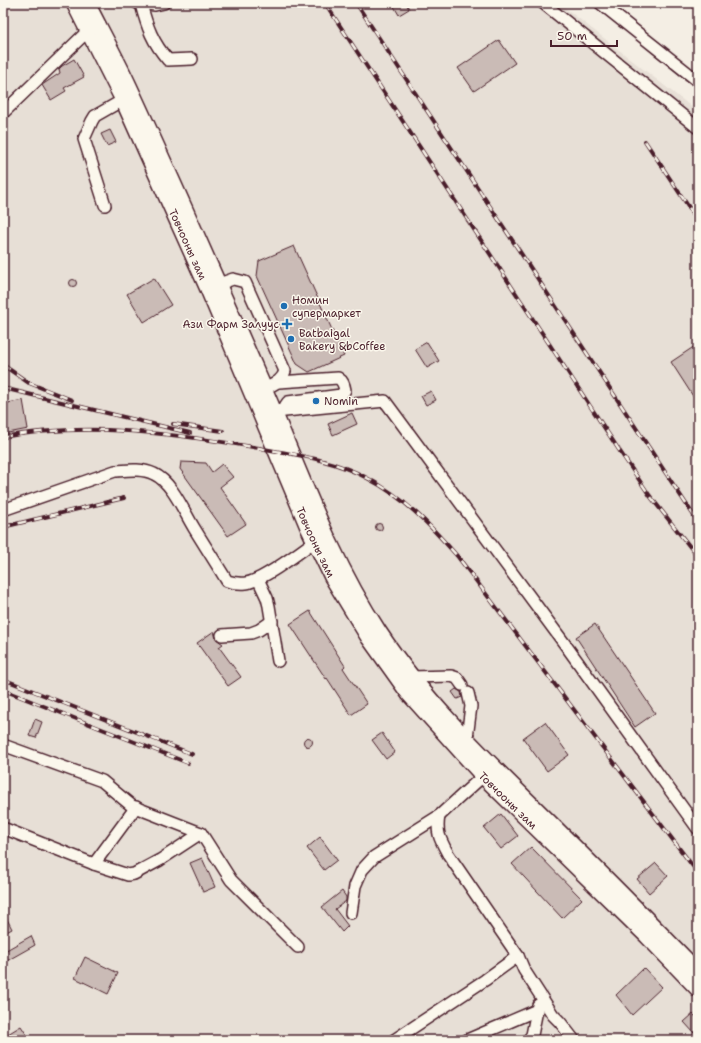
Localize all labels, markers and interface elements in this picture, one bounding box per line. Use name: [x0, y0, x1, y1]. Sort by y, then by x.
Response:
scale bar: [551, 22, 617, 48]
text: 50 m: [557, 28, 587, 44]
street label: Товчооны зам: [165, 206, 211, 283]
place label: Номин супермаркет: [292, 293, 361, 321]
marker: Номин супермаркет: [279, 301, 289, 311]
place label: Ази Фарм Залуус: [182, 317, 279, 332]
marker: Ази Фарм Залуус: [282, 319, 292, 329]
place label: Batbaigal Bakery &bCoffee: [299, 326, 386, 354]
marker: Batbaigal Bakery &bCoffee: [286, 334, 296, 344]
place label: Nomin: [324, 394, 358, 409]
marker: Nomin: [311, 396, 321, 406]
street label: Товчооны зам: [293, 504, 339, 580]
street label: Товчооны зам: [475, 768, 541, 833]

